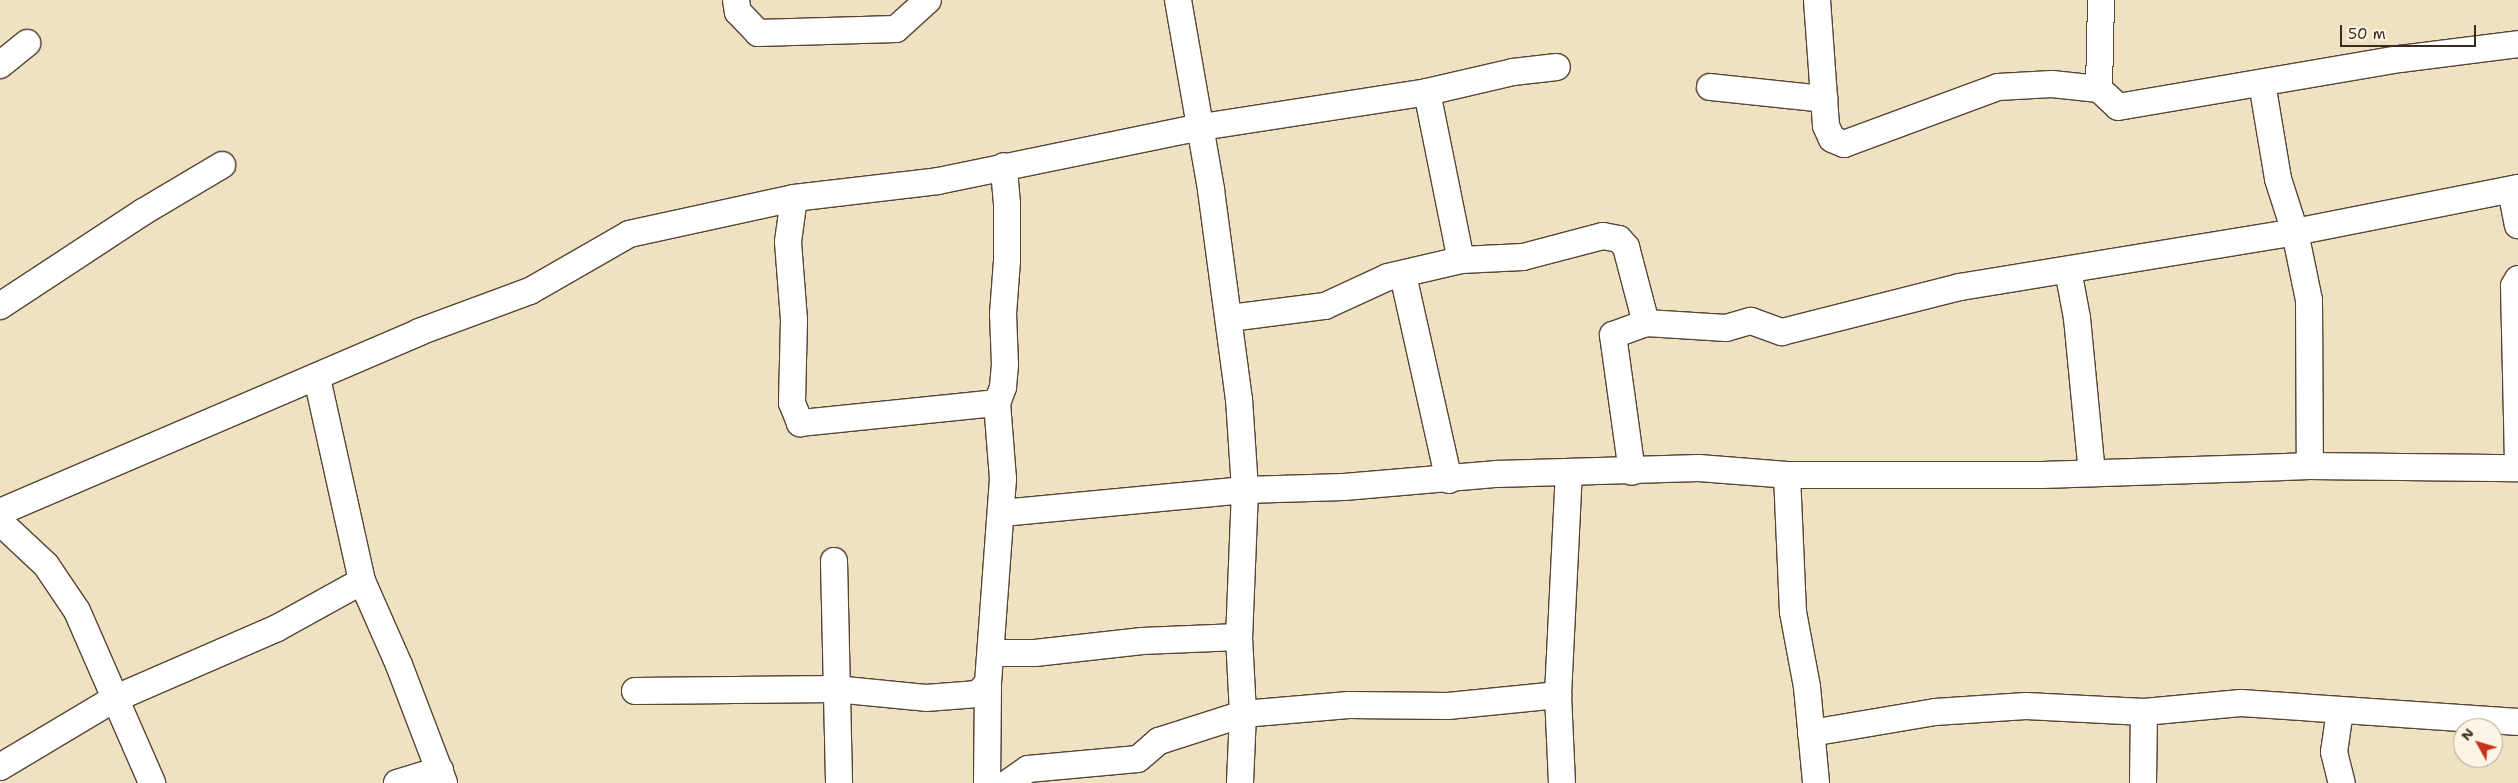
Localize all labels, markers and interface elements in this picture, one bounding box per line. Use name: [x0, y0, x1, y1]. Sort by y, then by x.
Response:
scale bar: [2343, 15, 2479, 47]
text: 50 m: [2348, 24, 2386, 44]
north arrow: [2453, 718, 2503, 768]
text: N: [2457, 724, 2478, 744]

